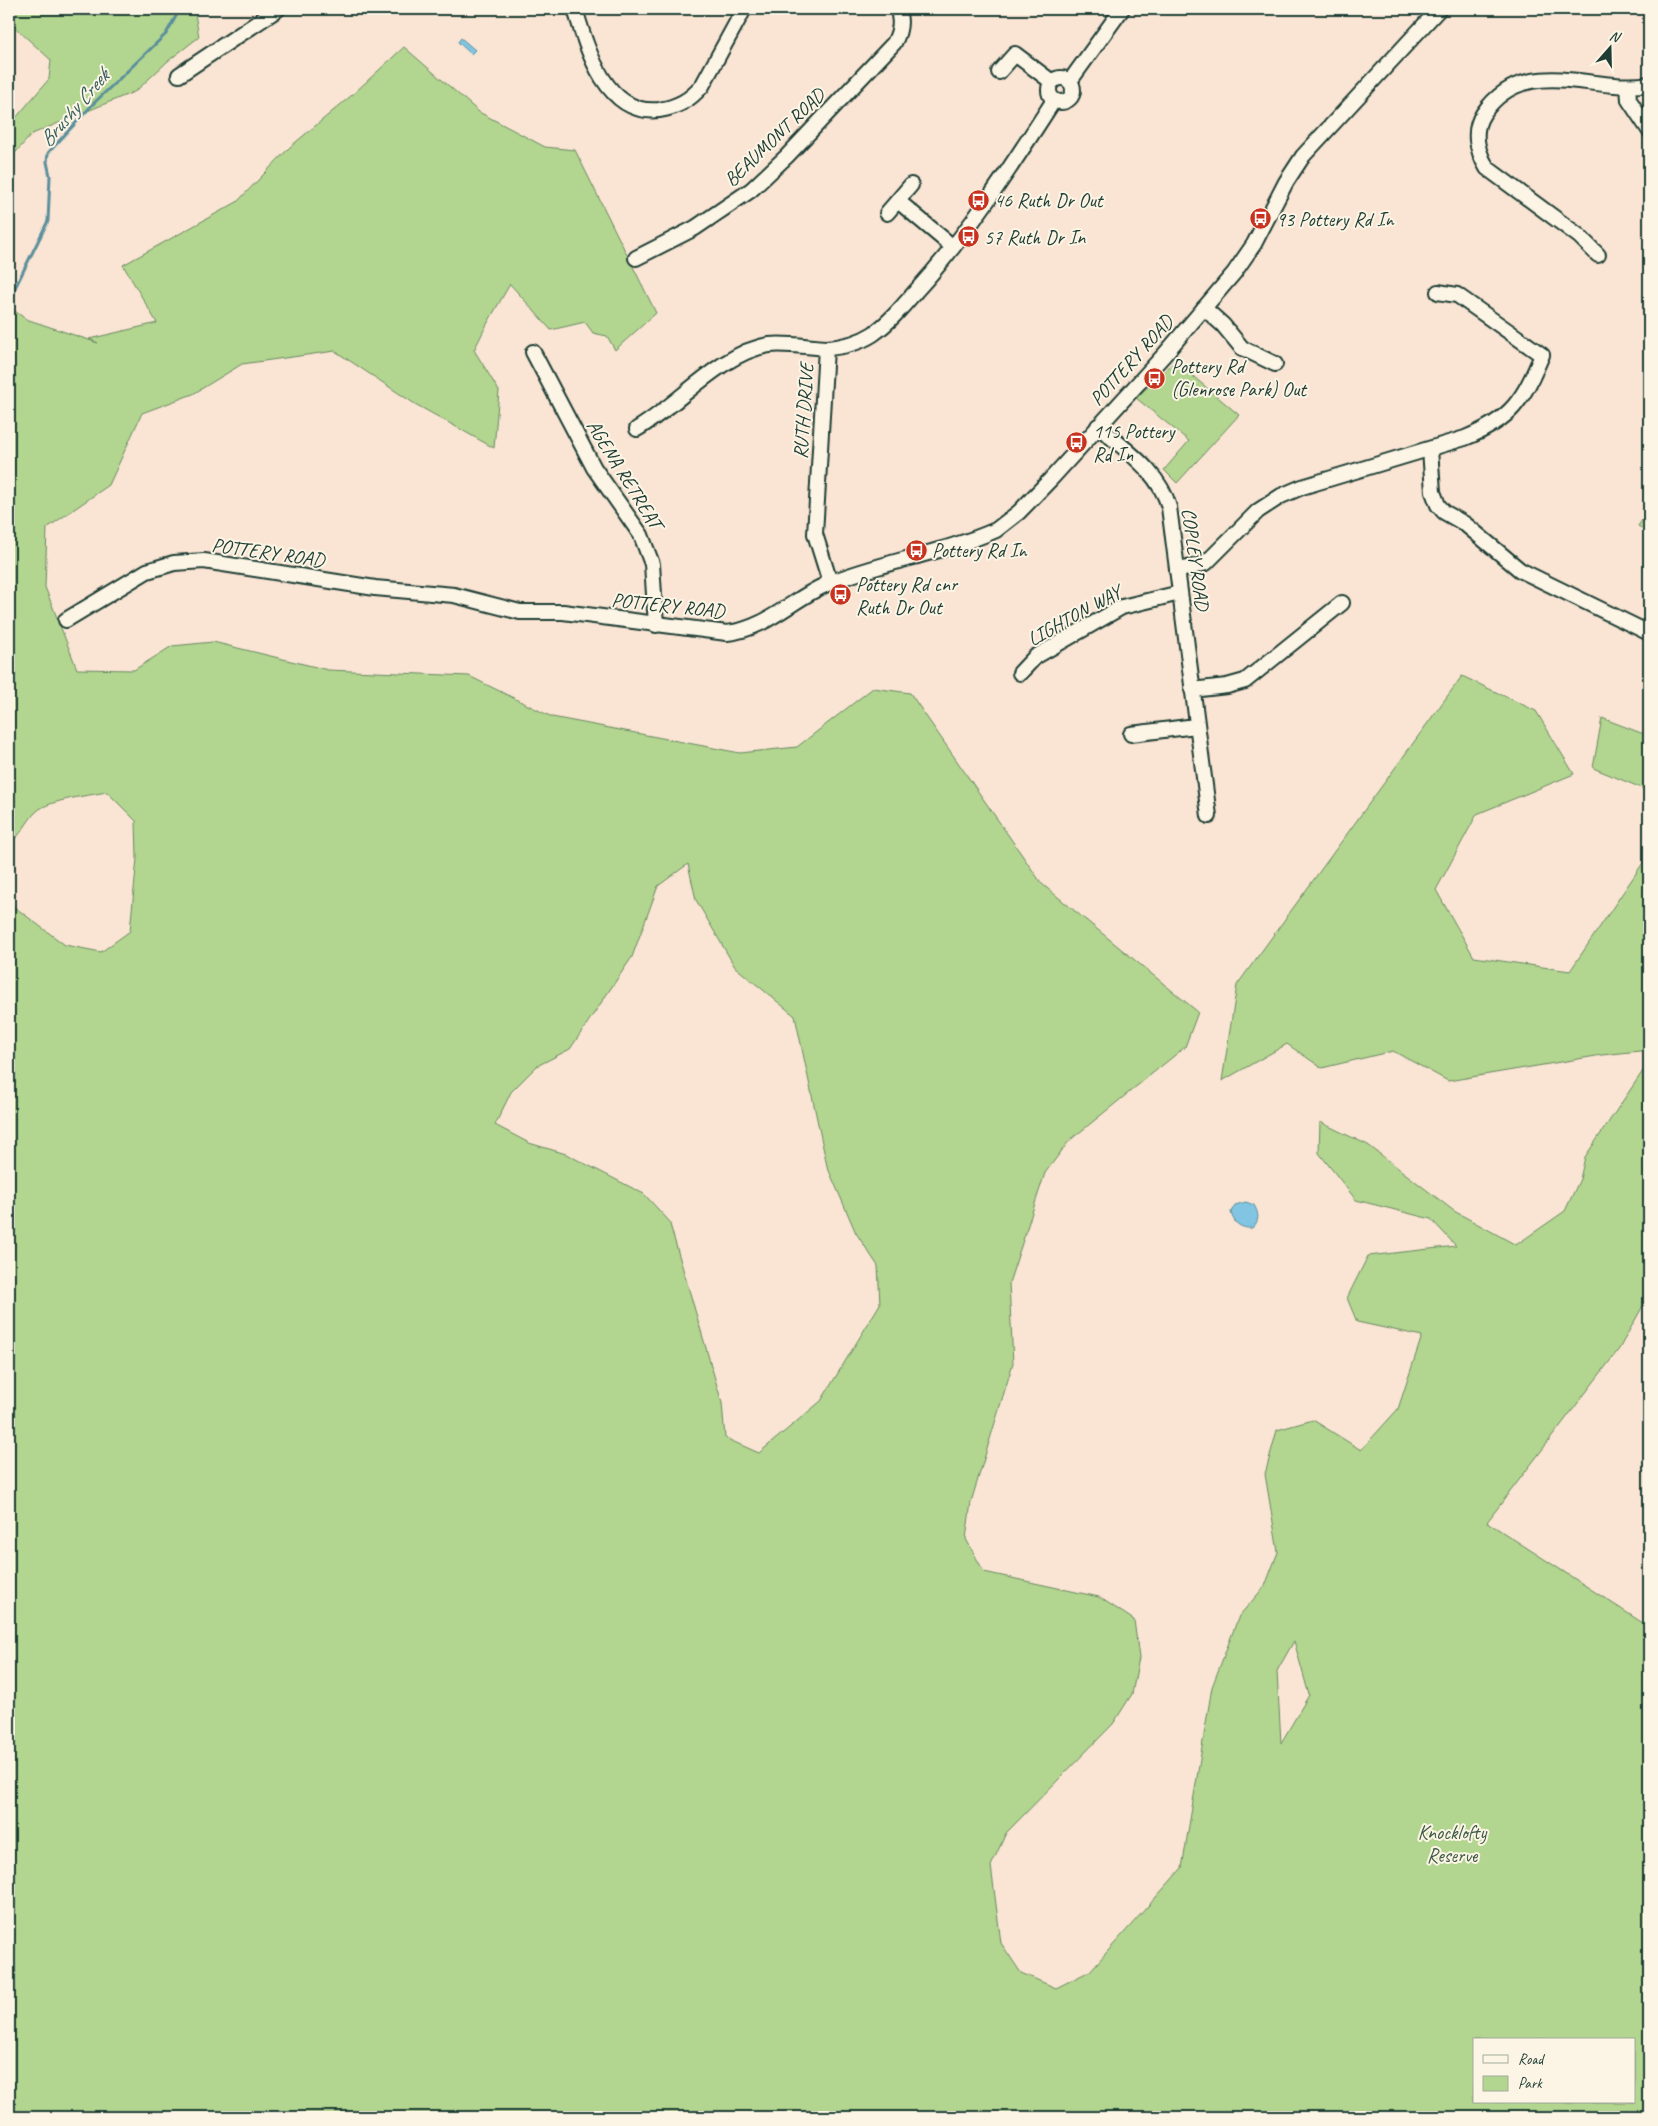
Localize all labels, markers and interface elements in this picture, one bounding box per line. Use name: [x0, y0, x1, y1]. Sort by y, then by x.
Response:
north arrow: [1586, 22, 1636, 72]
text: N: [1607, 27, 1623, 47]
water label: Brushy Creek: [33, 61, 117, 152]
street label: BEAUMONT ROAD: [719, 81, 832, 192]
bus stop icon: 46 Ruth Dr Out: [966, 188, 990, 212]
place label: 46 Ruth Dr Out: [994, 188, 1105, 213]
bus stop icon: 93 Pottery Rd In: [1248, 207, 1272, 231]
place label: 93 Pottery Rd In: [1276, 207, 1394, 232]
bus stop icon: 57 Ruth Dr In: [956, 225, 980, 249]
place label: 57 Ruth Dr In: [984, 225, 1086, 250]
street label: POTTERY ROAD: [1084, 309, 1179, 411]
place label: Pottery Rd (Glenrose Park) Out: [1171, 354, 1308, 402]
street label: RUTH DRIVE: [788, 359, 820, 460]
bus stop icon: Pottery Rd (Glenrose Park) Out: [1143, 366, 1167, 390]
street label: AGENA RETREAT: [581, 415, 671, 538]
place label: 115 Pottery Rd In: [1093, 419, 1177, 467]
bus stop icon: 115 Pottery Rd In: [1065, 430, 1089, 454]
street label: COPLEY ROAD: [1176, 506, 1215, 614]
street label: POTTERY ROAD: [210, 532, 327, 573]
bus stop icon: Pottery Rd In: [904, 538, 928, 562]
place label: Pottery Rd In: [932, 538, 1028, 563]
place label: Pottery Rd cnr Ruth Dr Out: [856, 572, 959, 620]
street label: LIGHTON WAY: [1023, 578, 1129, 651]
bus stop icon: Pottery Rd cnr Ruth Dr Out: [828, 583, 852, 607]
street label: POTTERY ROAD: [610, 587, 727, 624]
park label: Knocklofty Reserve: [1418, 1820, 1487, 1868]
legend: [1473, 2038, 1636, 2104]
text: Road: [1518, 2050, 1545, 2069]
text: Park: [1518, 2074, 1543, 2093]

